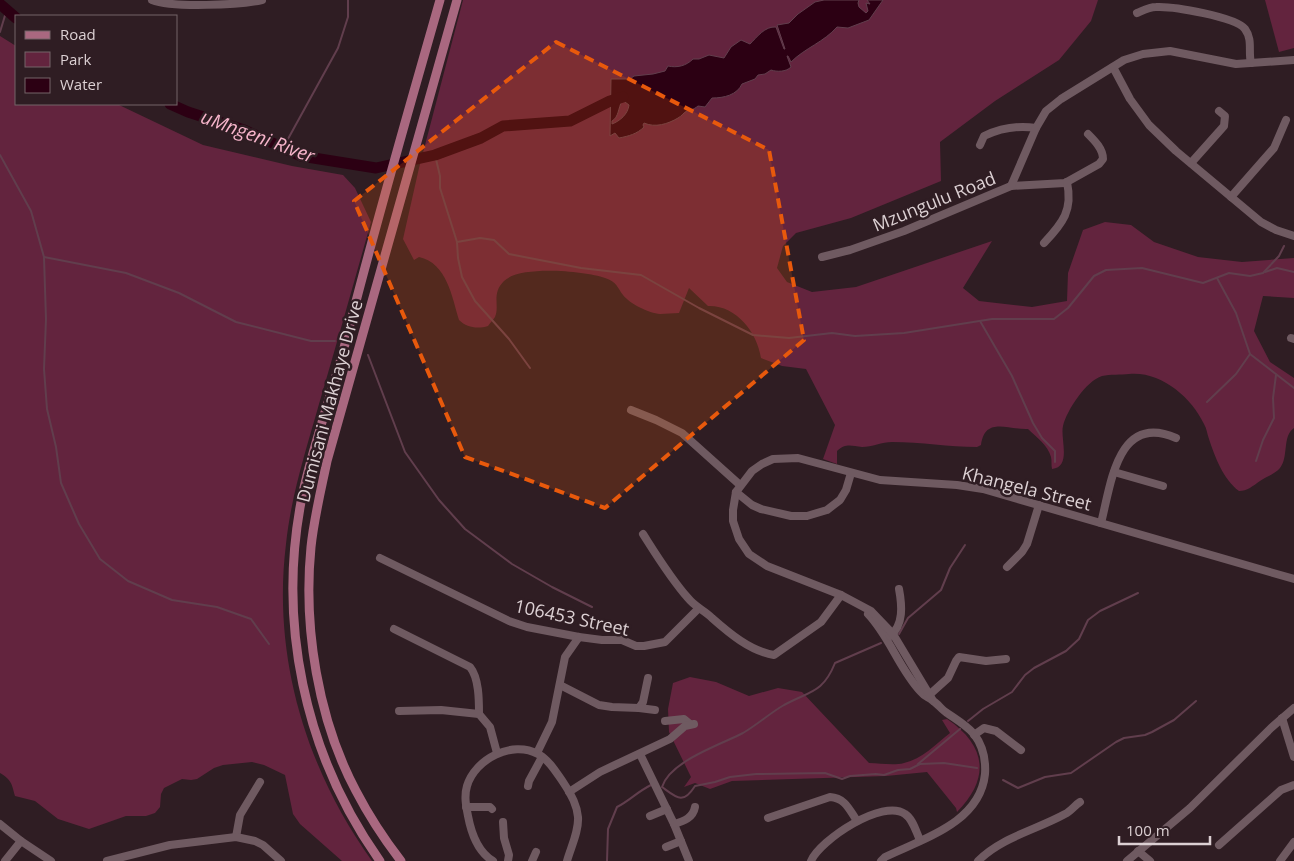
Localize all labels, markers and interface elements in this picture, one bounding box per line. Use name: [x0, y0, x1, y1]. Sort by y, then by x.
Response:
legend: [15, 15, 178, 105]
text: Road: [60, 24, 96, 44]
text: Park: [60, 49, 91, 69]
text: Water: [60, 74, 102, 94]
water label: uMngeni River: [198, 103, 320, 169]
street label: Mzungulu Road: [869, 165, 999, 237]
street label: Dumisani Makhaye Drive: [290, 297, 368, 505]
street label: Khangela Street: [960, 460, 1094, 516]
street label: 106453 Street: [512, 593, 632, 641]
scale bar: [1119, 814, 1210, 846]
text: 100 m: [1126, 820, 1170, 840]

